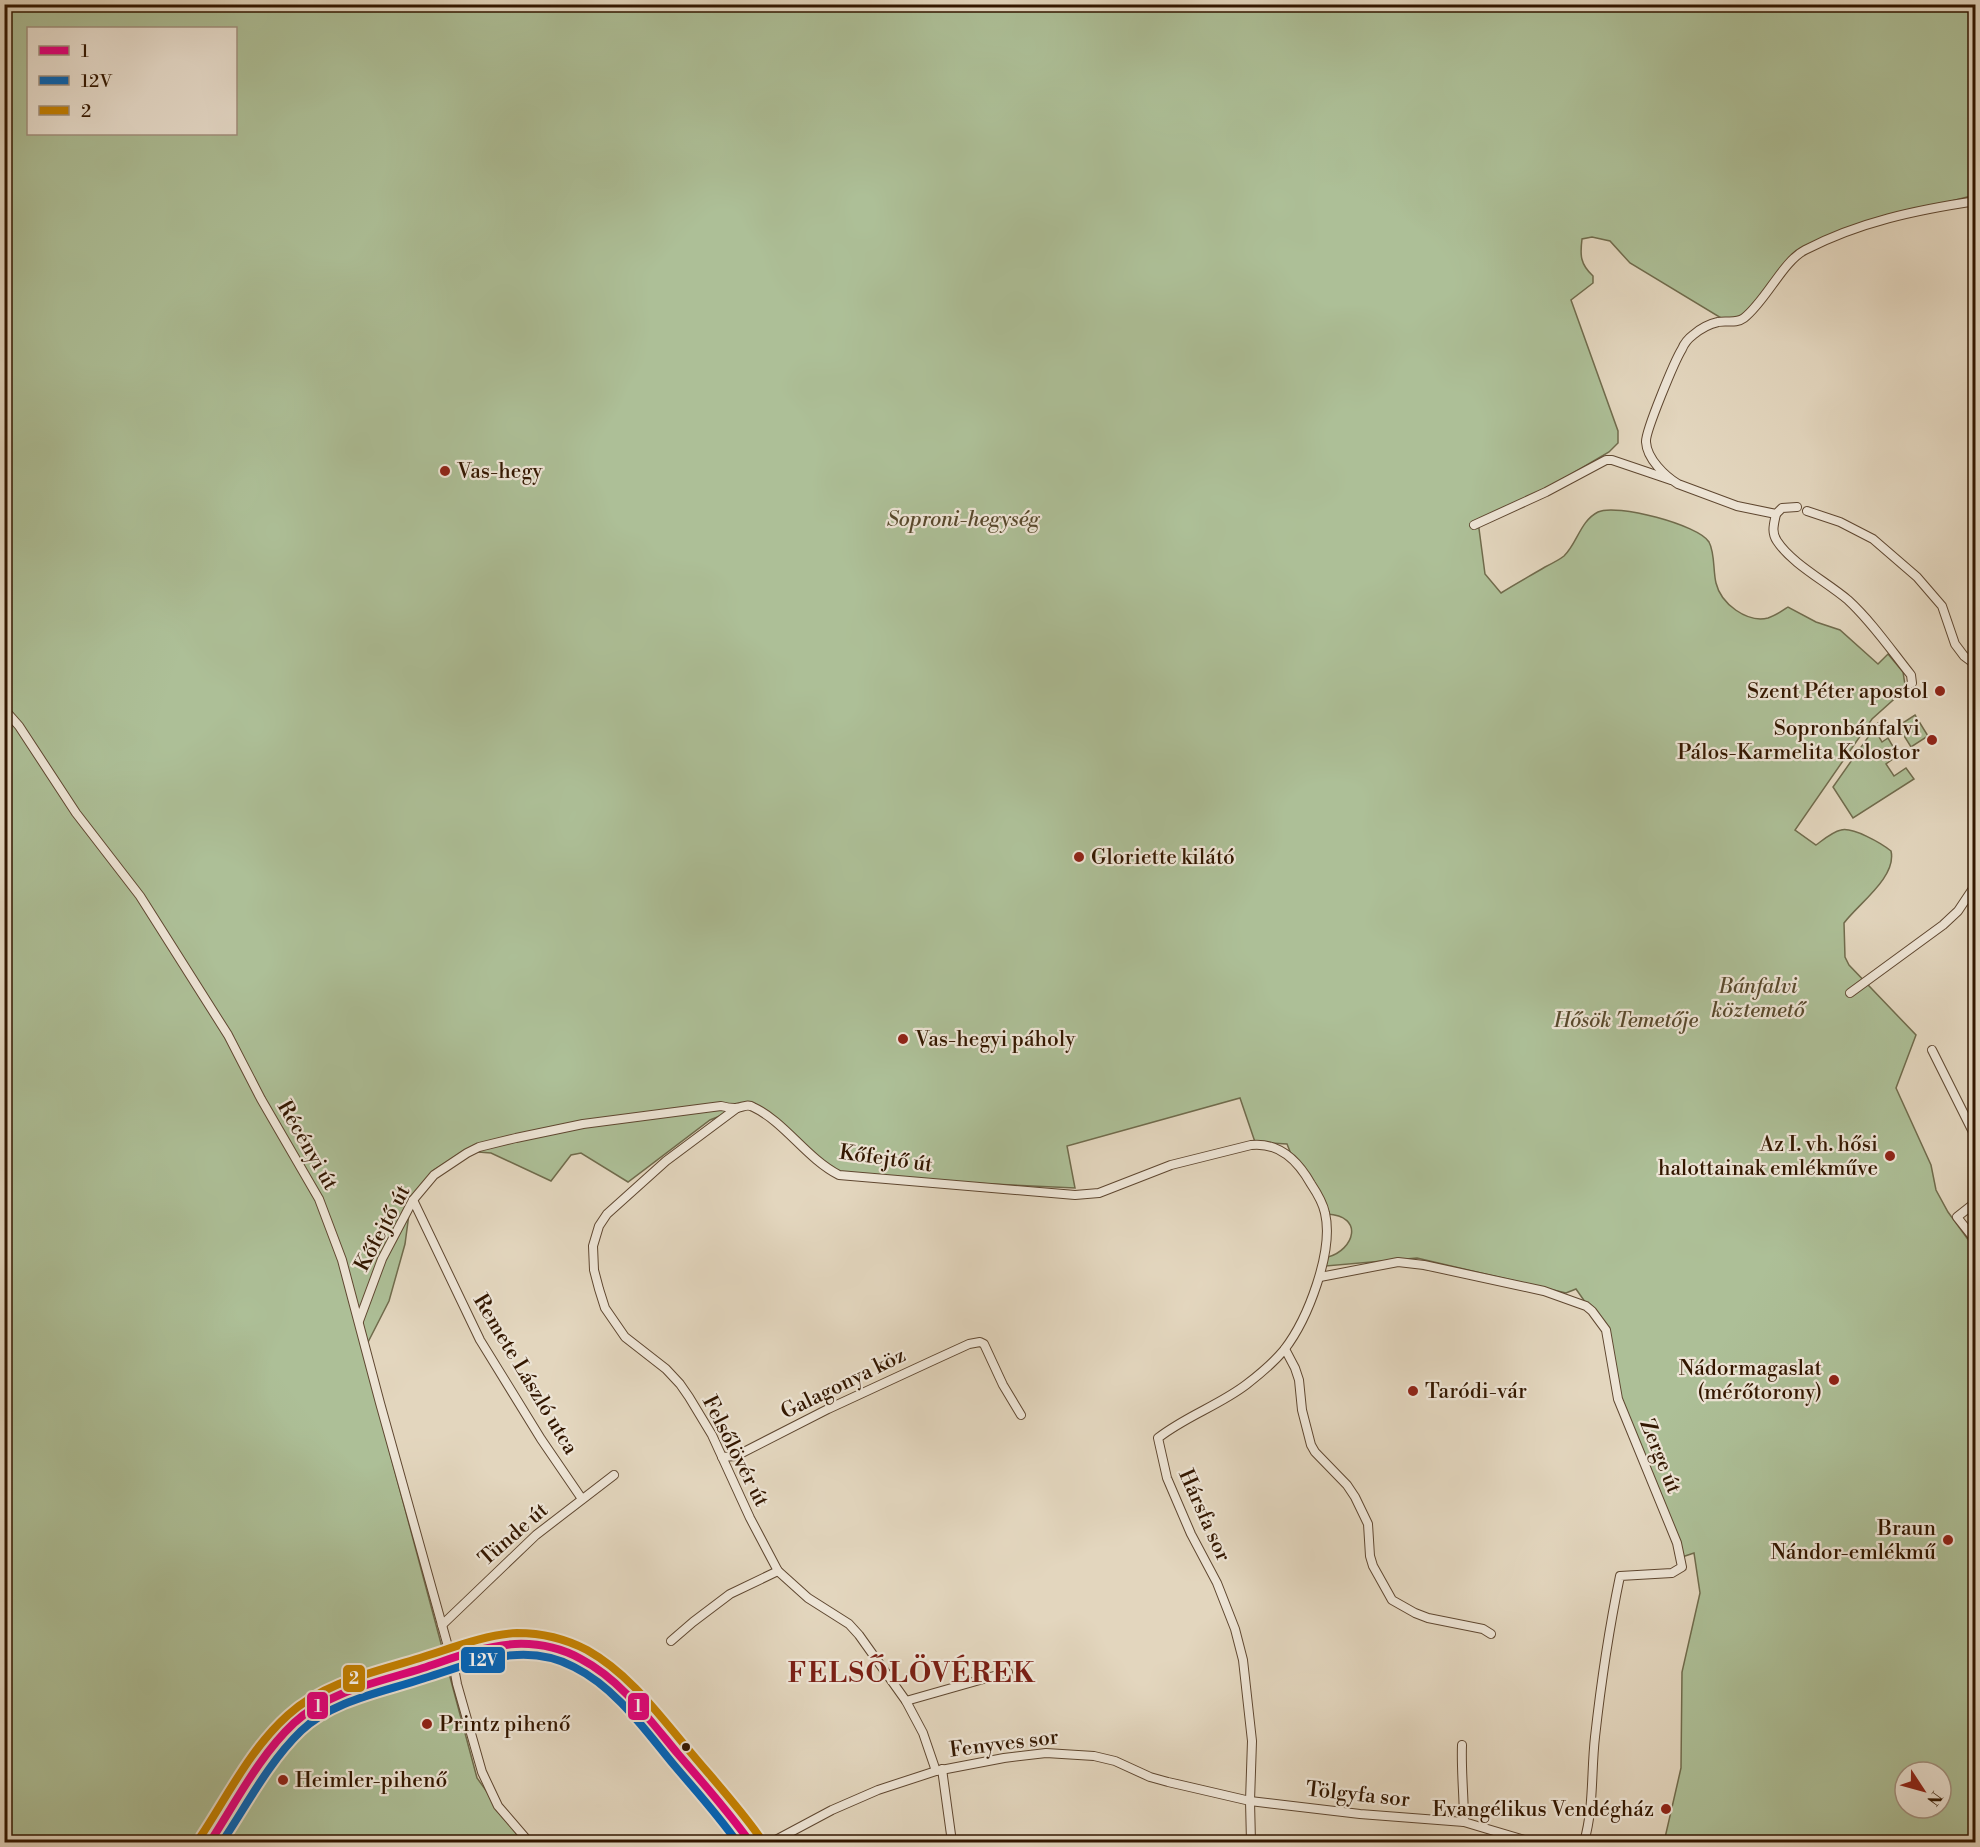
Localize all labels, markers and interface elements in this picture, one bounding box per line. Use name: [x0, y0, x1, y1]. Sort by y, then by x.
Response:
legend: [27, 27, 237, 135]
text: 1: [81, 40, 89, 63]
text: 12V: [81, 70, 112, 93]
text: 2: [81, 100, 91, 123]
place label: Vas-hegy: [456, 459, 543, 485]
marker: Vas-hegy: [438, 464, 452, 478]
park label: Soproni-hegység: [887, 507, 1040, 533]
place label: Szent Péter apostol: [1747, 679, 1928, 705]
marker: Szent Péter apostol: [1933, 684, 1947, 698]
place label: Sopronbánfalvi Pálos-Karmelita Kolostor: [1677, 716, 1920, 766]
marker: Sopronbánfalvi Pálos-Karmelita Kolostor: [1925, 733, 1939, 747]
place label: Gloriette kilátó: [1091, 845, 1235, 871]
marker: Gloriette kilátó: [1072, 850, 1086, 864]
park label: Bánfalvi köztemető: [1711, 974, 1808, 1024]
park label: Hősök Temetője: [1553, 1008, 1698, 1034]
place label: Vas-hegyi páholy: [914, 1027, 1076, 1053]
marker: Vas-hegyi páholy: [896, 1032, 910, 1046]
street label: Récényi út: [271, 1096, 344, 1196]
place label: Az I. vh. hősi halottainak emlékműve: [1658, 1132, 1878, 1182]
street label: Kőfejtő út: [837, 1140, 935, 1178]
marker: Az I. vh. hősi halottainak emlékműve: [1883, 1149, 1897, 1163]
street label: Kőfejtő út: [349, 1180, 417, 1276]
street label: Remete László utca: [467, 1290, 584, 1460]
street label: Galagonya köz: [777, 1342, 910, 1425]
place label: Nádormagaslat (mérőtorony): [1679, 1356, 1823, 1406]
marker: Nádormagaslat (mérőtorony): [1827, 1373, 1841, 1387]
place label: Taródi-vár: [1425, 1379, 1527, 1405]
marker: Taródi-vár: [1406, 1384, 1420, 1398]
street label: Felsőlövér út: [696, 1391, 774, 1512]
street label: Zerge út: [1633, 1415, 1687, 1498]
street label: Hársfa sor: [1172, 1465, 1236, 1566]
street label: Tünde út: [474, 1497, 554, 1572]
place label: Braun Nándor-emlékmű: [1770, 1516, 1936, 1566]
marker: Braun Nándor-emlékmű: [1941, 1533, 1955, 1547]
line badge: 12V: [460, 1646, 506, 1674]
text: 12V: [469, 1651, 498, 1671]
district label: FELSŐLÖVÉREK: [788, 1654, 1036, 1691]
line badge: 2: [342, 1664, 366, 1693]
text: 2: [349, 1669, 359, 1689]
line badge: 1: [306, 1691, 329, 1720]
line badge: 1: [627, 1692, 650, 1721]
text: 1: [314, 1697, 322, 1717]
text: 1: [634, 1697, 642, 1717]
place label: Printz pihenő: [439, 1712, 571, 1738]
marker: Printz pihenő: [420, 1717, 434, 1731]
street label: Fenyves sor: [948, 1724, 1060, 1764]
unlabelled marker: [680, 1741, 692, 1753]
north arrow: [1893, 1760, 1953, 1820]
place label: Heimler-pihenő: [295, 1768, 447, 1794]
marker: Heimler-pihenő: [276, 1773, 290, 1787]
street label: Tölgyfa sor: [1305, 1777, 1411, 1813]
text: N: [1922, 1787, 1946, 1810]
place label: Evangélikus Vendégház: [1432, 1797, 1654, 1823]
marker: Evangélikus Vendégház: [1659, 1802, 1673, 1816]

